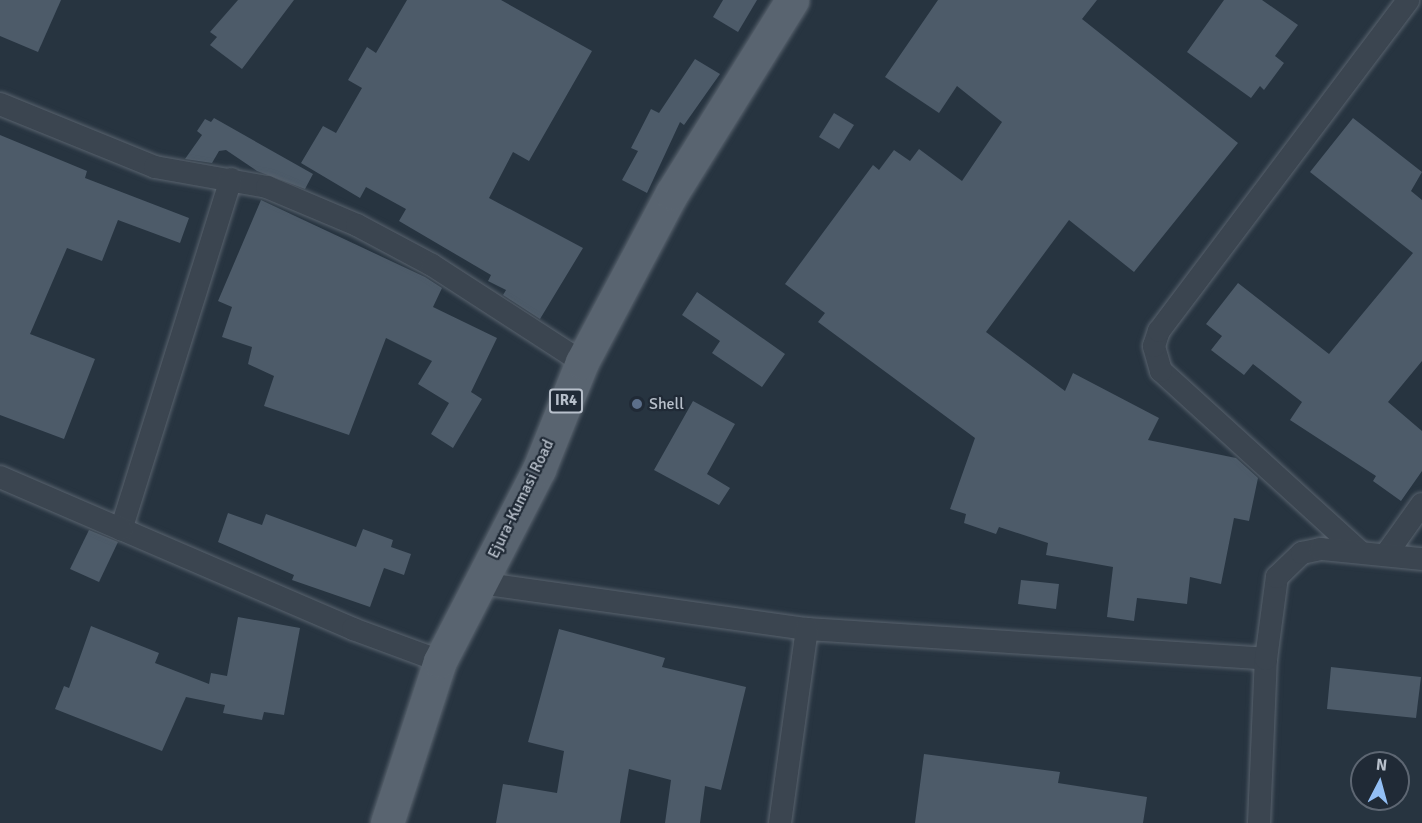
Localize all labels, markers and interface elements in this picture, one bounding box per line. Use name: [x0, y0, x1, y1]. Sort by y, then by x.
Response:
road number: IR4: [548, 389, 584, 413]
place label: Shell: [649, 394, 684, 414]
marker: Shell: [630, 397, 644, 411]
street label: Ejura-Kumasi Road: [484, 436, 558, 562]
north arrow: [1350, 751, 1410, 811]
text: N: [1375, 755, 1388, 776]

